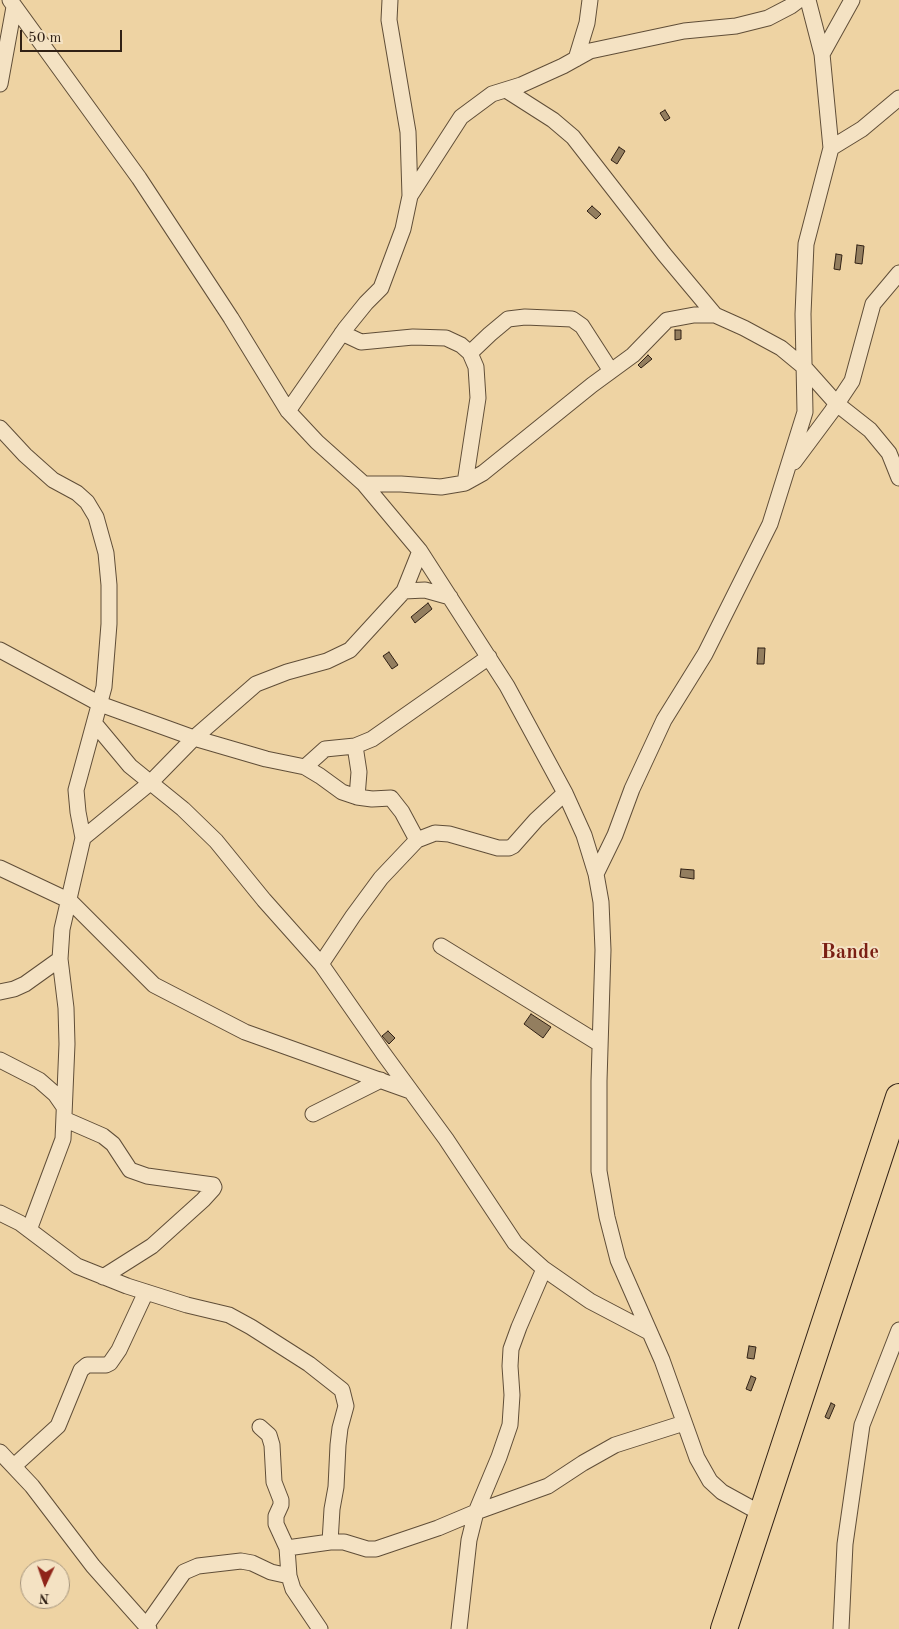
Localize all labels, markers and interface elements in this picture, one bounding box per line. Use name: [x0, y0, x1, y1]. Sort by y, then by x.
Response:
scale bar: [22, 20, 125, 52]
text: 50 m: [28, 31, 62, 46]
district label: Bande: [821, 939, 879, 965]
north arrow: [20, 1559, 70, 1609]
text: N: [39, 1591, 50, 1605]

